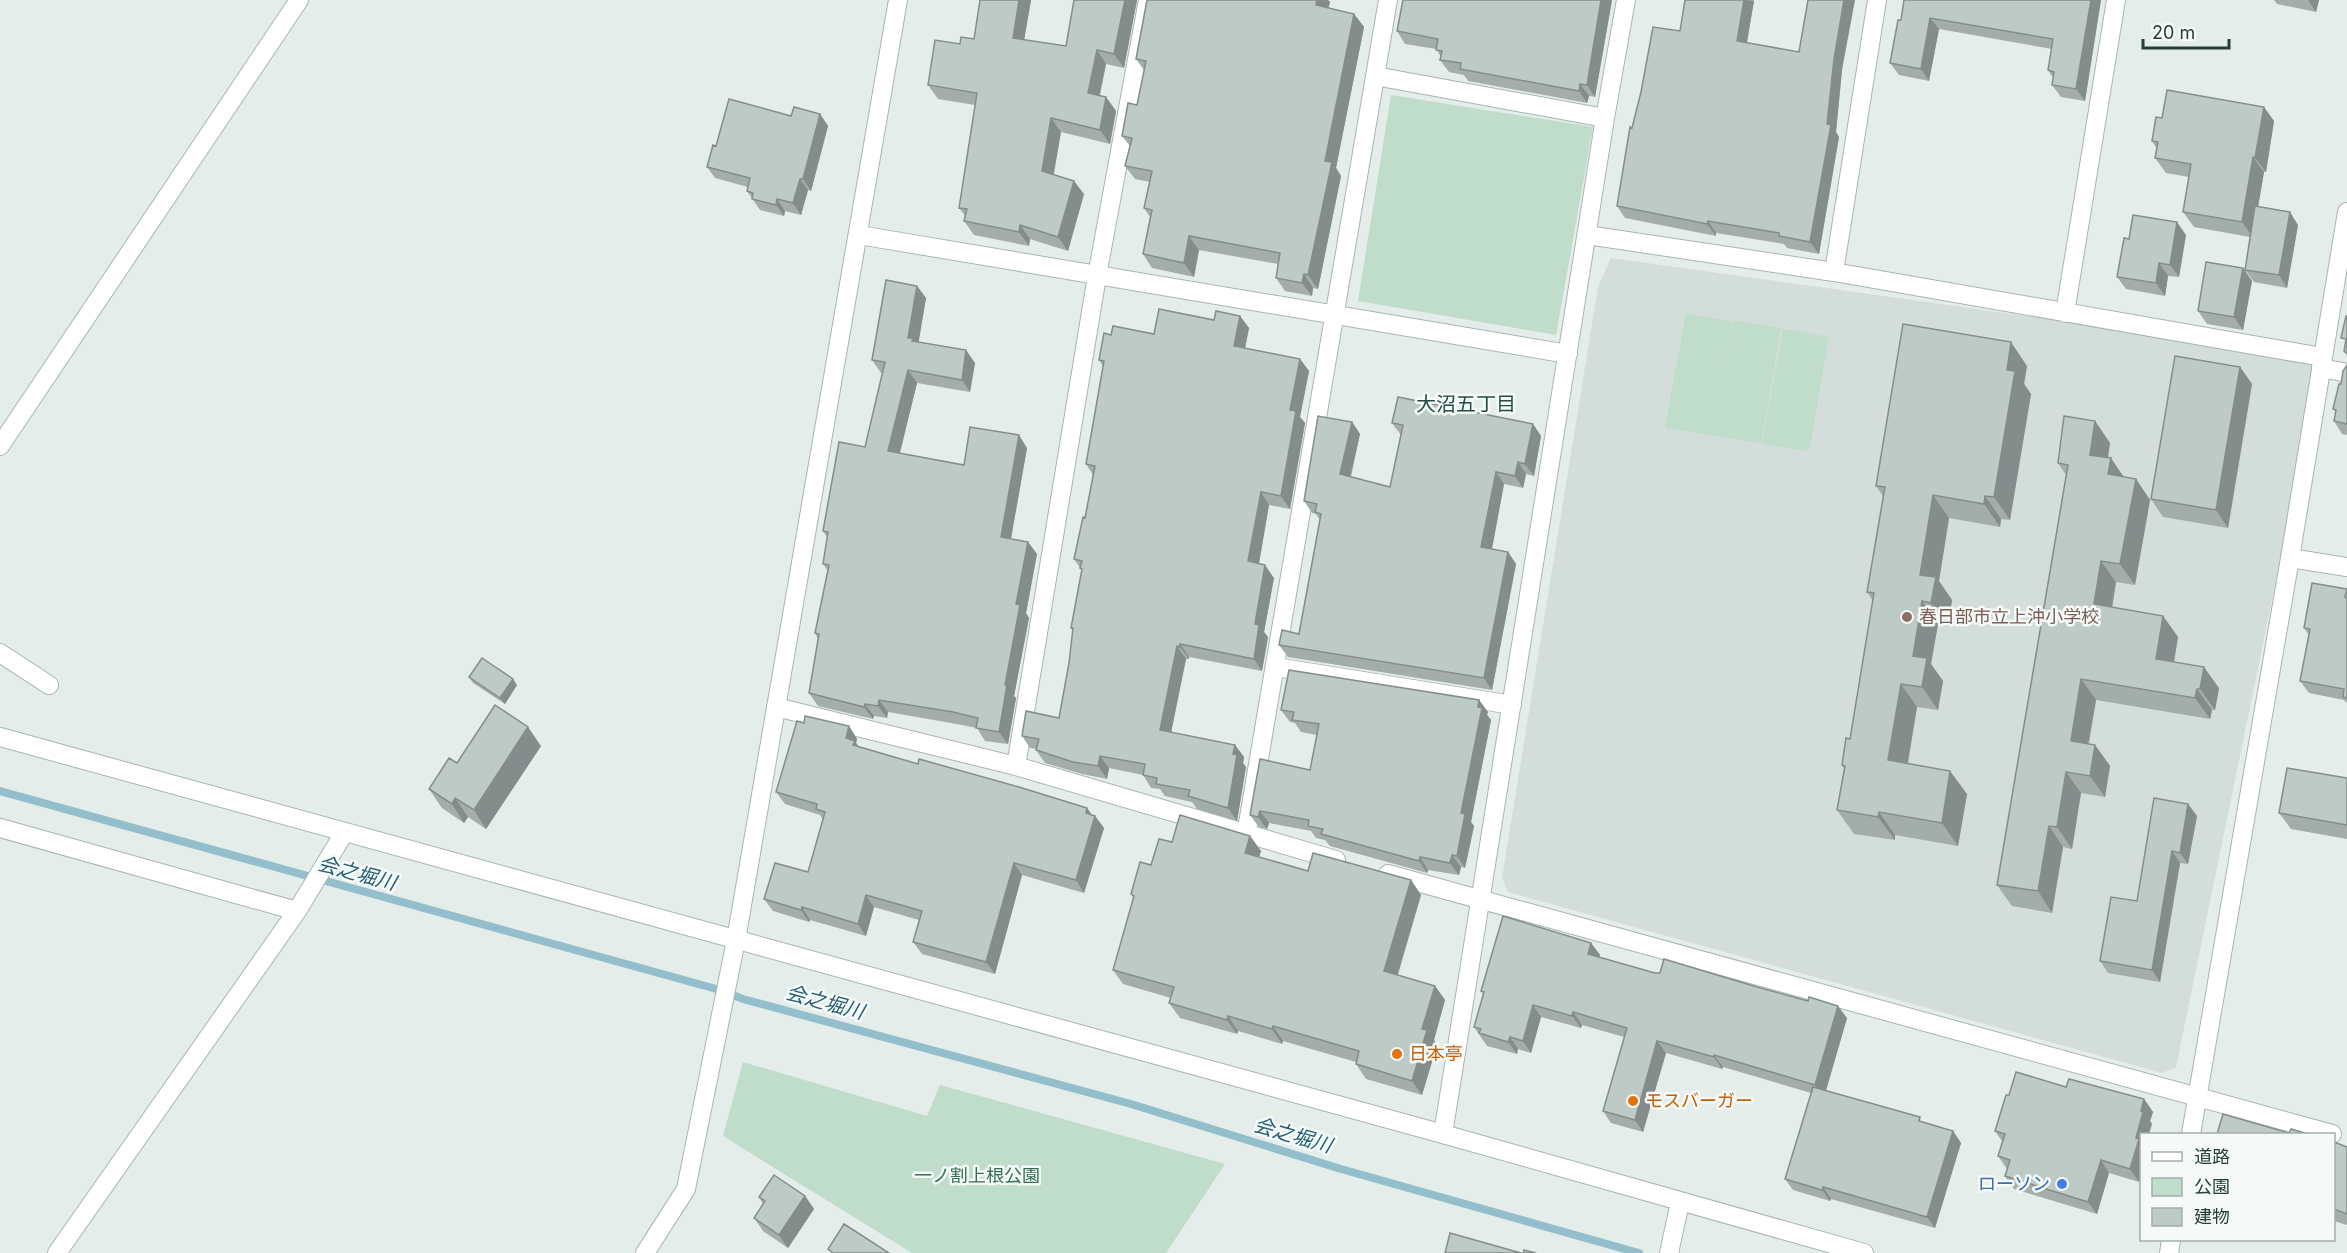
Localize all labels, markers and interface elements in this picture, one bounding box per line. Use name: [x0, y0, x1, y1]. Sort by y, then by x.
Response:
scale bar: [2143, 12, 2228, 50]
text: 20 m: [2152, 22, 2195, 43]
district label: 大沼五丁目: [1416, 392, 1516, 416]
place label: 春日部市立上沖小学校: [1919, 606, 2099, 627]
marker: 春日部市立上沖小学校: [1900, 610, 1914, 624]
water label: 会之堀川: [315, 851, 401, 895]
water label: 会之堀川: [783, 980, 869, 1024]
place label: 日本亭: [1409, 1043, 1463, 1064]
marker: 日本亭: [1390, 1047, 1404, 1061]
place label: モスバーガー: [1645, 1090, 1753, 1111]
marker: モスバーガー: [1626, 1094, 1640, 1108]
water label: 会之堀川: [1251, 1112, 1337, 1158]
legend: [2140, 1133, 2335, 1241]
text: 道路: [2194, 1146, 2230, 1167]
park label: 一ノ割上根公園: [914, 1165, 1040, 1186]
place label: ローソン: [1978, 1173, 2050, 1194]
text: 公園: [2194, 1176, 2230, 1197]
marker: ローソン: [2055, 1177, 2069, 1191]
text: 建物: [2194, 1206, 2230, 1227]

